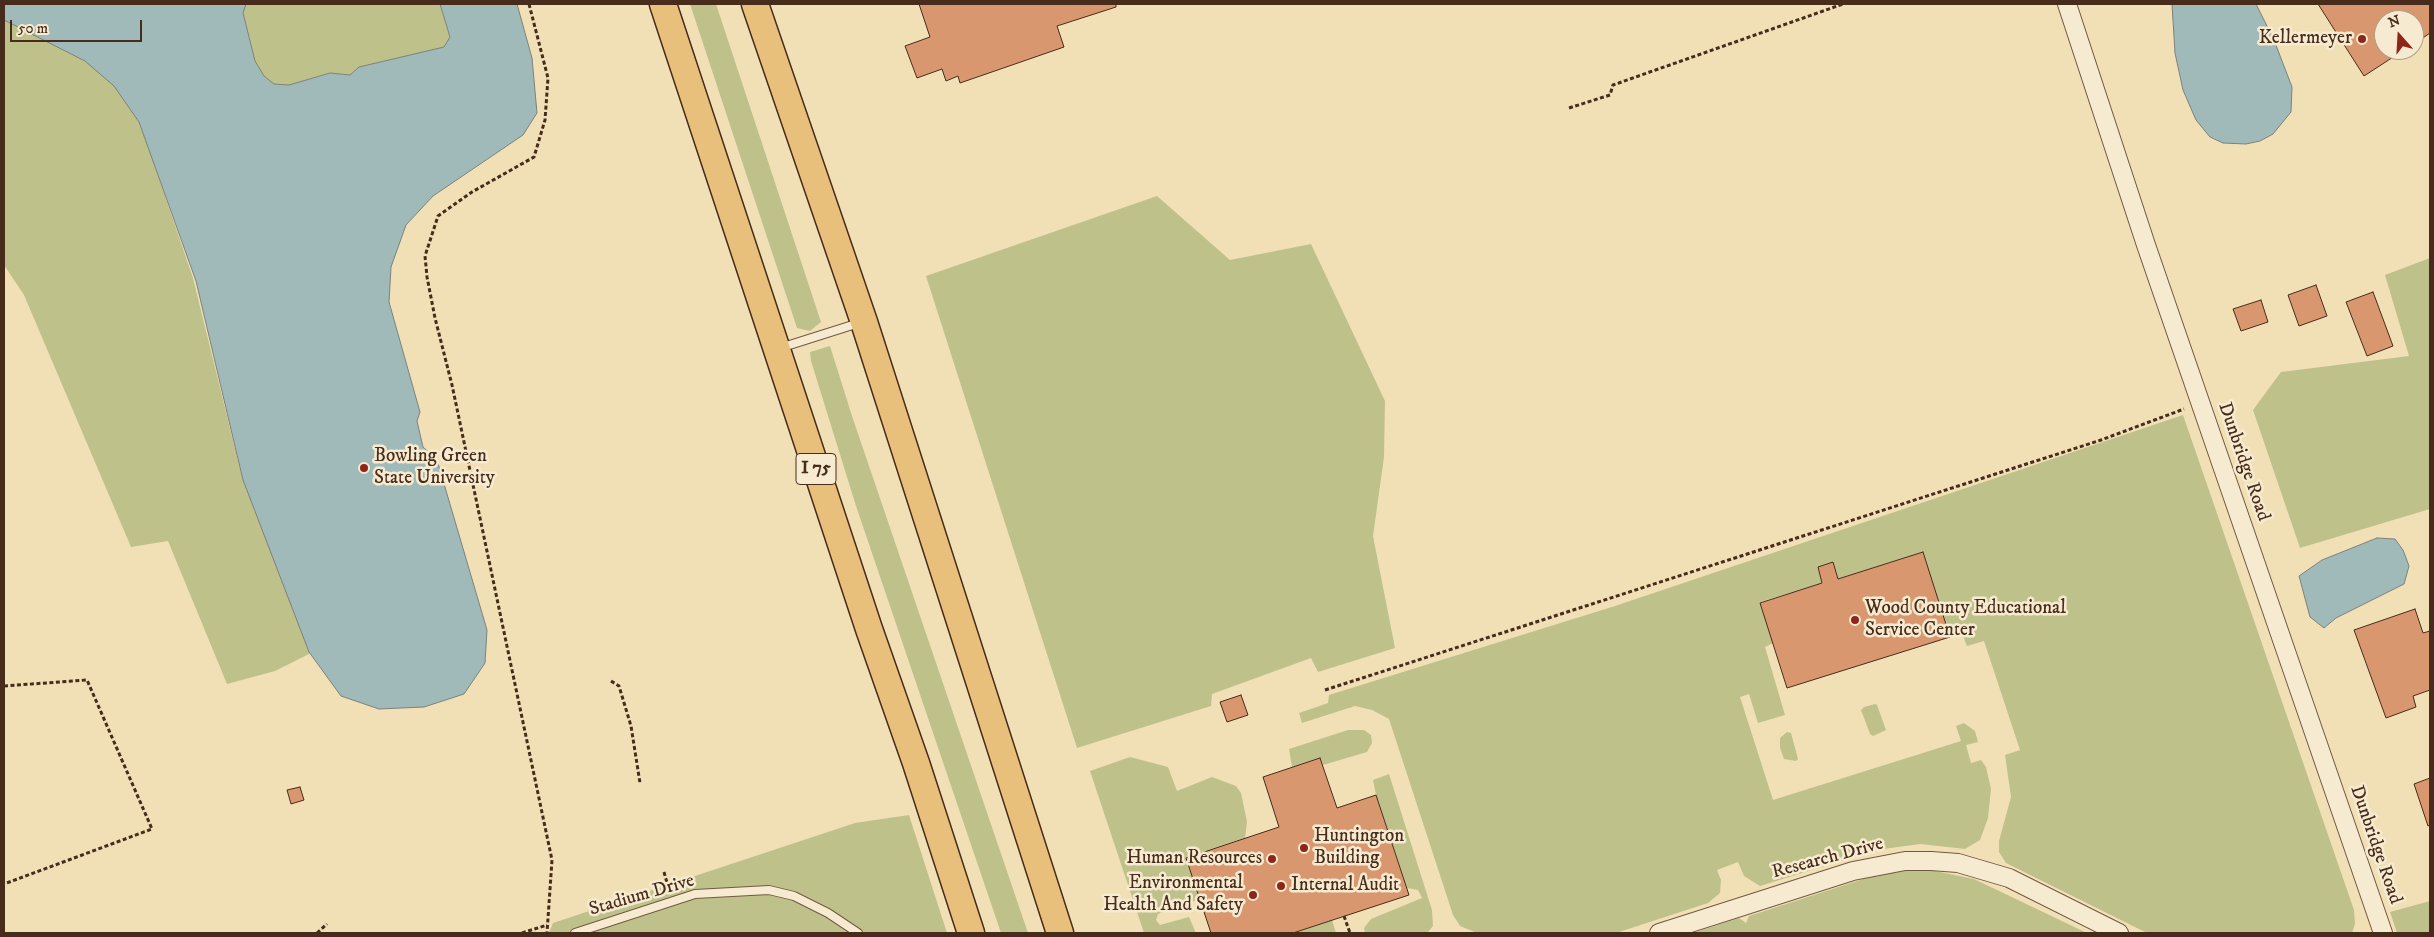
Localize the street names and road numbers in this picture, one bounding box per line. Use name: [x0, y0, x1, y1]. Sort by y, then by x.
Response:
street label: Dunbridge Road: [2212, 400, 2274, 524]
road number: I 75: [796, 454, 836, 484]
street label: Dunbridge Road: [2344, 783, 2406, 907]
street label: Research Drive: [1770, 833, 1886, 885]
street label: Stadium Drive: [587, 870, 697, 922]

